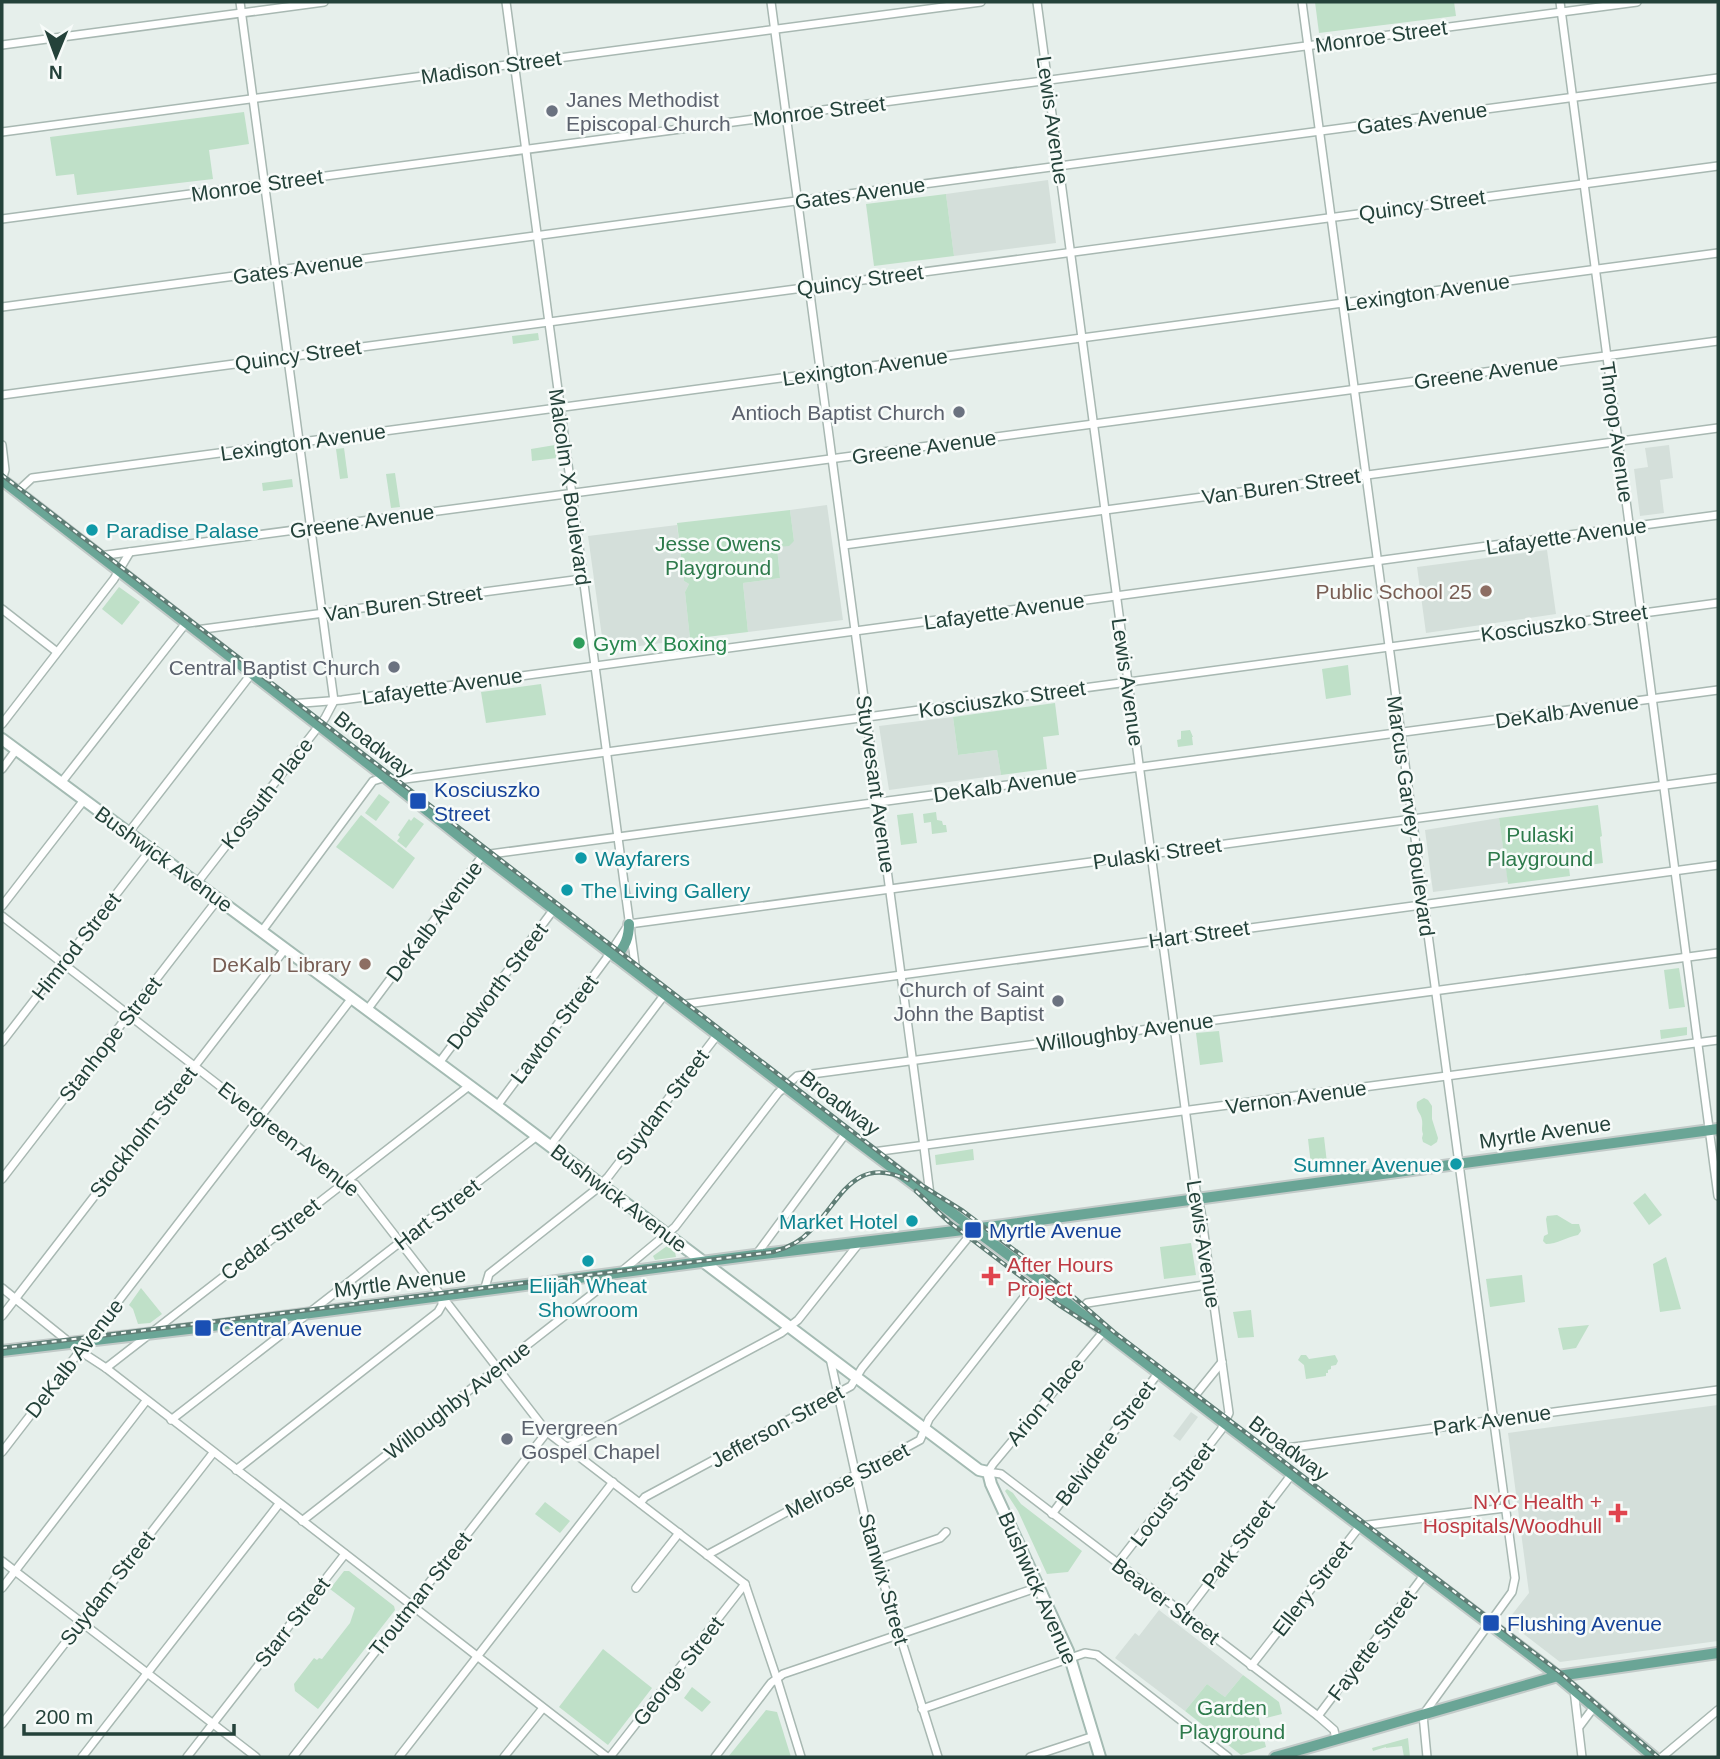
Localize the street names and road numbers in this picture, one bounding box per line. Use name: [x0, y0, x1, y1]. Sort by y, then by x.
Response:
street label: Monroe Street: [1314, 15, 1449, 57]
street label: Madison Street: [419, 46, 563, 88]
street label: Lewis Avenue: [1033, 54, 1073, 186]
street label: Monroe Street: [752, 91, 887, 131]
street label: Gates Avenue: [1355, 97, 1489, 139]
street label: Monroe Street: [190, 164, 325, 206]
street label: Gates Avenue: [793, 172, 927, 214]
street label: Quincy Street: [1357, 185, 1487, 225]
street label: Gates Avenue: [231, 247, 365, 289]
street label: Quincy Street: [795, 260, 925, 300]
street label: Lexington Avenue: [1343, 269, 1511, 315]
street label: Quincy Street: [233, 335, 363, 375]
street label: Lexington Avenue: [781, 344, 949, 390]
street label: Greene Avenue: [1412, 350, 1560, 394]
street label: Throop Avenue: [1596, 360, 1638, 504]
street label: Malcolm X Boulevard: [545, 387, 595, 587]
street label: Lexington Avenue: [219, 419, 387, 465]
street label: Greene Avenue: [850, 425, 998, 469]
street label: Van Buren Street: [1200, 463, 1362, 508]
street label: Greene Avenue: [288, 499, 436, 543]
street label: Lafayette Avenue: [1484, 513, 1648, 559]
street label: Van Buren Street: [322, 580, 484, 625]
street label: Lafayette Avenue: [922, 588, 1086, 634]
street label: Kosciuszko Street: [1479, 600, 1649, 646]
street label: Lewis Avenue: [1108, 616, 1148, 748]
street label: Lafayette Avenue: [360, 663, 524, 709]
street label: Kosciuszko Street: [917, 676, 1087, 722]
street label: DeKalb Avenue: [1494, 690, 1640, 732]
street label: Stuyvesant Avenue: [852, 694, 900, 874]
street label: Marcus Garvey Boulevard: [1383, 694, 1439, 938]
street label: Broadway: [330, 706, 418, 782]
street label: Kossuth Place: [217, 733, 317, 853]
street label: DeKalb Avenue: [932, 764, 1078, 806]
street label: Bushwick Avenue: [91, 801, 237, 917]
street label: Pulaski Street: [1091, 833, 1223, 873]
street label: DeKalb Avenue: [381, 856, 487, 986]
street label: Himrod Street: [27, 888, 125, 1004]
street label: Hart Street: [1147, 916, 1251, 952]
street label: Dodworth Street: [442, 918, 552, 1054]
street label: Lawton Street: [506, 970, 602, 1088]
street label: Stanhope Street: [54, 972, 166, 1106]
street label: Willoughby Avenue: [1035, 1008, 1215, 1056]
street label: Suydam Street: [611, 1044, 713, 1169]
street label: Stockholm Street: [85, 1062, 201, 1202]
street label: Broadway: [796, 1066, 885, 1141]
street label: Vernon Avenue: [1224, 1076, 1368, 1118]
street label: Evergreen Avenue: [214, 1077, 364, 1201]
street label: Myrtle Avenue: [1478, 1111, 1612, 1153]
street label: Bushwick Avenue: [547, 1139, 691, 1257]
street label: Hart Street: [390, 1174, 484, 1254]
street label: Lewis Avenue: [1183, 1178, 1225, 1310]
street label: Cedar Street: [216, 1193, 324, 1285]
street label: Myrtle Avenue: [333, 1263, 467, 1301]
street label: DeKalb Avenue: [20, 1294, 128, 1422]
street label: Willoughby Avenue: [380, 1336, 534, 1464]
street label: Arion Place: [1002, 1352, 1088, 1450]
street label: Belvidere Street: [1051, 1376, 1159, 1510]
street label: Jefferson Street: [707, 1380, 847, 1472]
street label: Park Avenue: [1432, 1400, 1552, 1440]
street label: Broadway: [1245, 1411, 1334, 1486]
street label: Melrose Street: [781, 1438, 913, 1522]
street label: Locust Street: [1126, 1438, 1219, 1550]
street label: Park Street: [1197, 1495, 1279, 1593]
street label: Bushwick Avenue: [994, 1508, 1082, 1668]
street label: Stanwix Street: [854, 1511, 914, 1647]
street label: Suydam Street: [55, 1526, 159, 1650]
street label: Troutman Street: [364, 1527, 476, 1661]
street label: Ellery Street: [1268, 1536, 1356, 1640]
street label: Beaver Street: [1108, 1553, 1224, 1649]
street label: Starr Street: [250, 1572, 334, 1671]
street label: Fayette Street: [1323, 1585, 1421, 1705]
street label: George Street: [628, 1612, 728, 1730]

